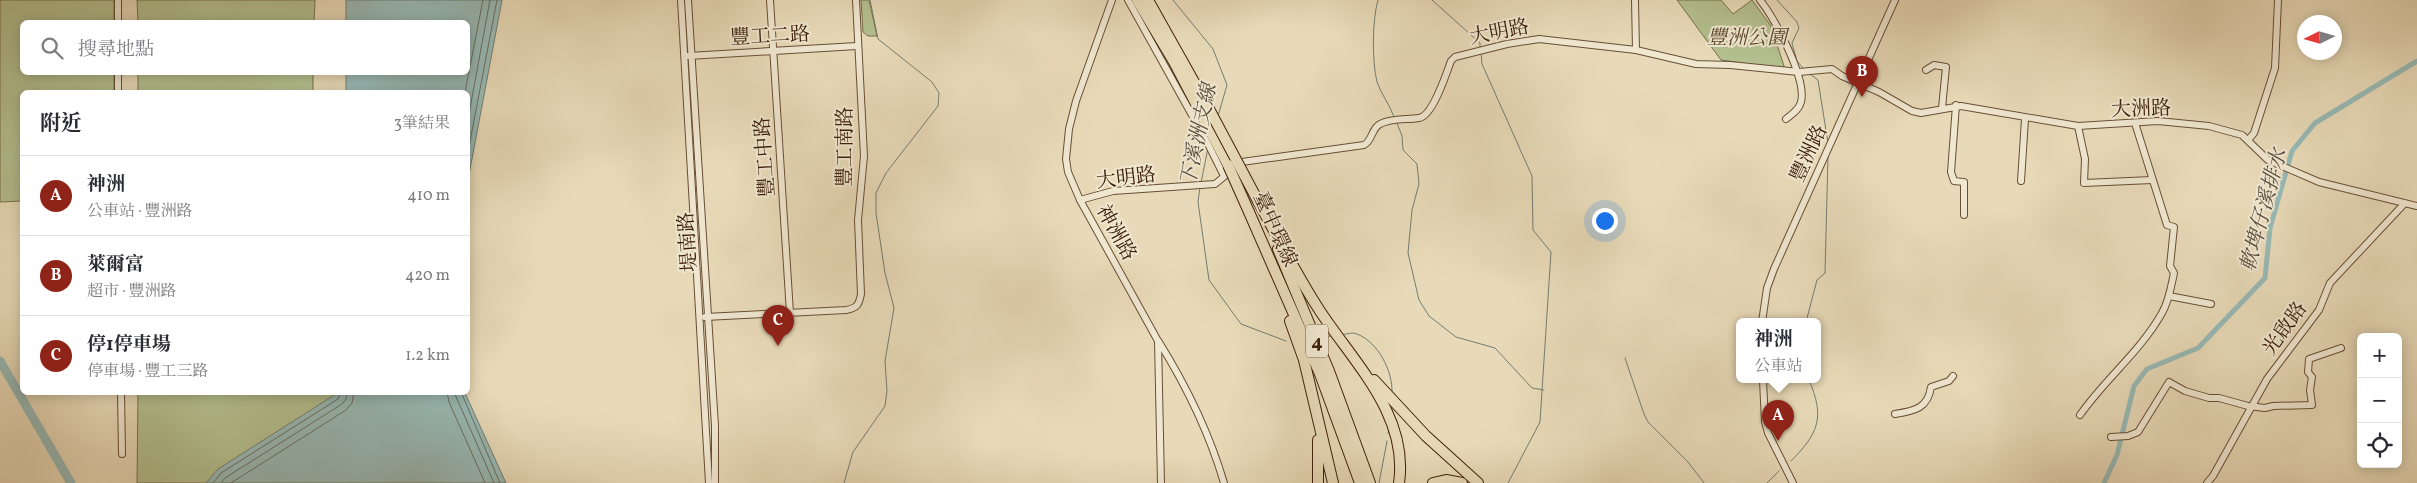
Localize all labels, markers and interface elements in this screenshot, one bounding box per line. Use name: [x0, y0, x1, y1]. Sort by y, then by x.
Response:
street label: 大明路: [1467, 13, 1532, 52]
north arrow: [2297, 15, 2342, 60]
search box: [20, 20, 470, 75]
street label: 豐工二路: [729, 21, 811, 53]
park label: 豐洲公園: [1707, 25, 1790, 53]
icon: search: [38, 34, 66, 62]
text: 搜尋地點: [78, 37, 154, 63]
pin: B: [1846, 56, 1878, 97]
water label: 下溪洲支線: [1174, 79, 1225, 190]
street label: 大洲路: [2111, 95, 2172, 125]
street label: 豐工南路: [832, 107, 860, 187]
text: 附近: [40, 110, 82, 139]
text: 3筆結果: [394, 113, 450, 135]
street label: 豐工中路: [749, 116, 783, 198]
street label: 豐洲路: [1784, 121, 1835, 187]
water label: 軟埤仔溪排水: [2234, 144, 2295, 275]
street label: 大明路: [1095, 161, 1158, 197]
text: 神洲: [87, 172, 125, 198]
text: A: [50, 185, 62, 207]
text: 410 m: [407, 185, 450, 207]
street label: 臺中環線: [1245, 188, 1303, 272]
street label: 神洲路: [1088, 200, 1142, 266]
text: 公車站 · 豐洲路: [87, 201, 193, 223]
your location: [1592, 208, 1618, 234]
street label: 堤南路: [673, 211, 705, 273]
text: 萊爾富: [87, 252, 144, 278]
text: B: [51, 265, 61, 287]
text: 420 m: [405, 265, 450, 287]
text: 超市 · 豐洲路: [87, 281, 177, 303]
street label: 光啟路: [2257, 297, 2315, 362]
pin: C: [762, 305, 794, 346]
popup: [1736, 318, 1821, 383]
road number: 4: [1306, 324, 1328, 358]
text: 神洲: [1754, 327, 1793, 353]
text: 停1停車場: [87, 332, 171, 358]
map controls: [2357, 333, 2402, 468]
button: +: [2357, 333, 2402, 378]
text: C: [51, 345, 61, 367]
text: 1.2 km: [405, 345, 450, 367]
text: 公車站: [1754, 356, 1803, 378]
text: 停車場 · 豐工三路: [87, 361, 209, 383]
button: −: [2357, 378, 2402, 423]
pin: A: [1762, 400, 1794, 441]
button: locate: [2357, 423, 2402, 468]

